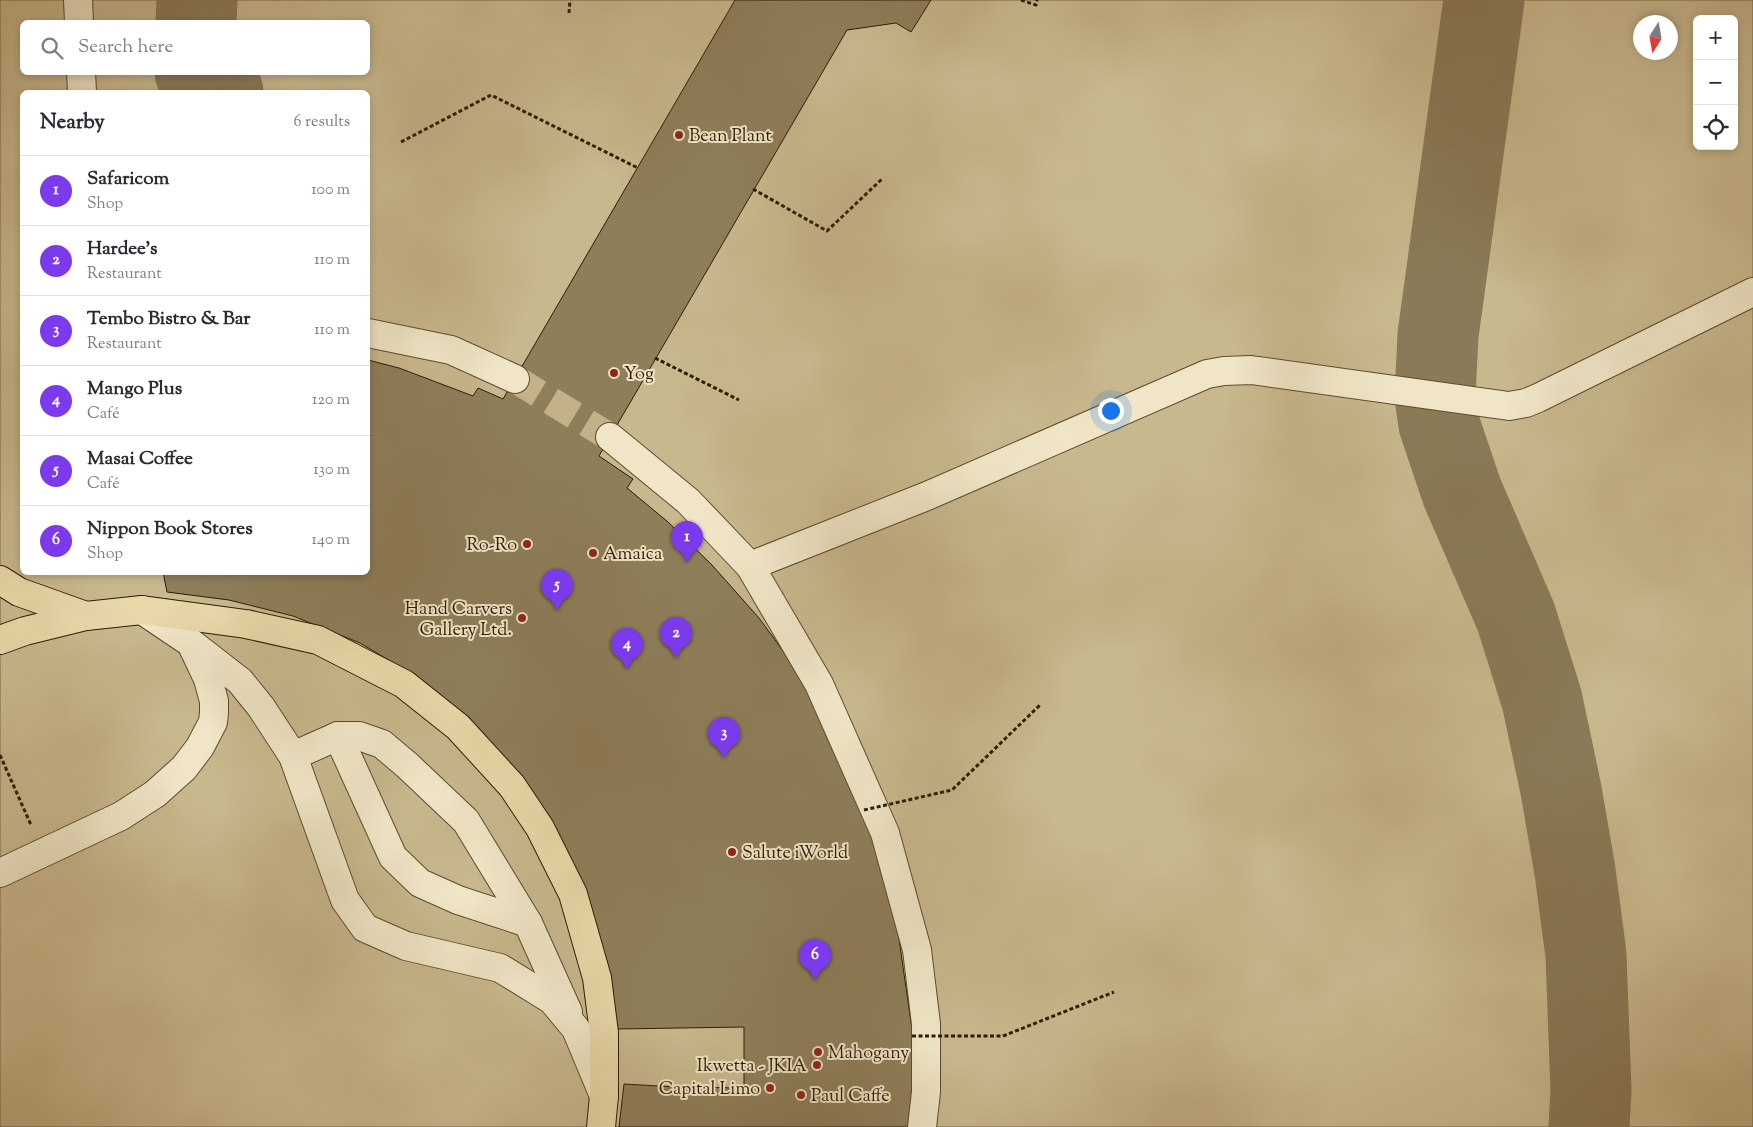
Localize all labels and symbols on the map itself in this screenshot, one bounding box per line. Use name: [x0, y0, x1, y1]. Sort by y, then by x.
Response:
north arrow: [1633, 15, 1678, 60]
place label: Bean Plant: [689, 124, 772, 150]
marker: Bean Plant: [673, 129, 685, 141]
place label: Yog: [624, 362, 654, 388]
marker: Yog: [608, 367, 620, 379]
your location: [1098, 398, 1124, 424]
pin: 1: [671, 521, 703, 562]
place label: Ro-Ro: [466, 533, 517, 559]
marker: Ro-Ro: [521, 538, 533, 550]
place label: Amaica: [603, 542, 662, 568]
marker: Amaica: [587, 547, 599, 559]
pin: 5: [541, 569, 573, 610]
place label: Hand Carvers Gallery Ltd.: [405, 597, 512, 644]
marker: Hand Carvers Gallery Ltd.: [516, 612, 528, 624]
pin: 2: [660, 617, 692, 658]
pin: 4: [611, 628, 643, 669]
pin: 3: [708, 717, 740, 758]
place label: Salute iWorld: [742, 841, 848, 867]
marker: Salute iWorld: [726, 846, 738, 858]
pin: 6: [799, 939, 831, 980]
place label: Mahogany: [828, 1041, 909, 1067]
marker: Mahogany: [812, 1046, 824, 1058]
place label: Ikwetta - JKIA: [697, 1054, 807, 1080]
marker: Ikwetta - JKIA: [811, 1059, 823, 1071]
place label: Capital Limo: [659, 1077, 760, 1103]
marker: Capital Limo: [764, 1082, 776, 1094]
place label: Paul Caffe: [811, 1084, 890, 1110]
marker: Paul Caffe: [795, 1089, 807, 1101]

